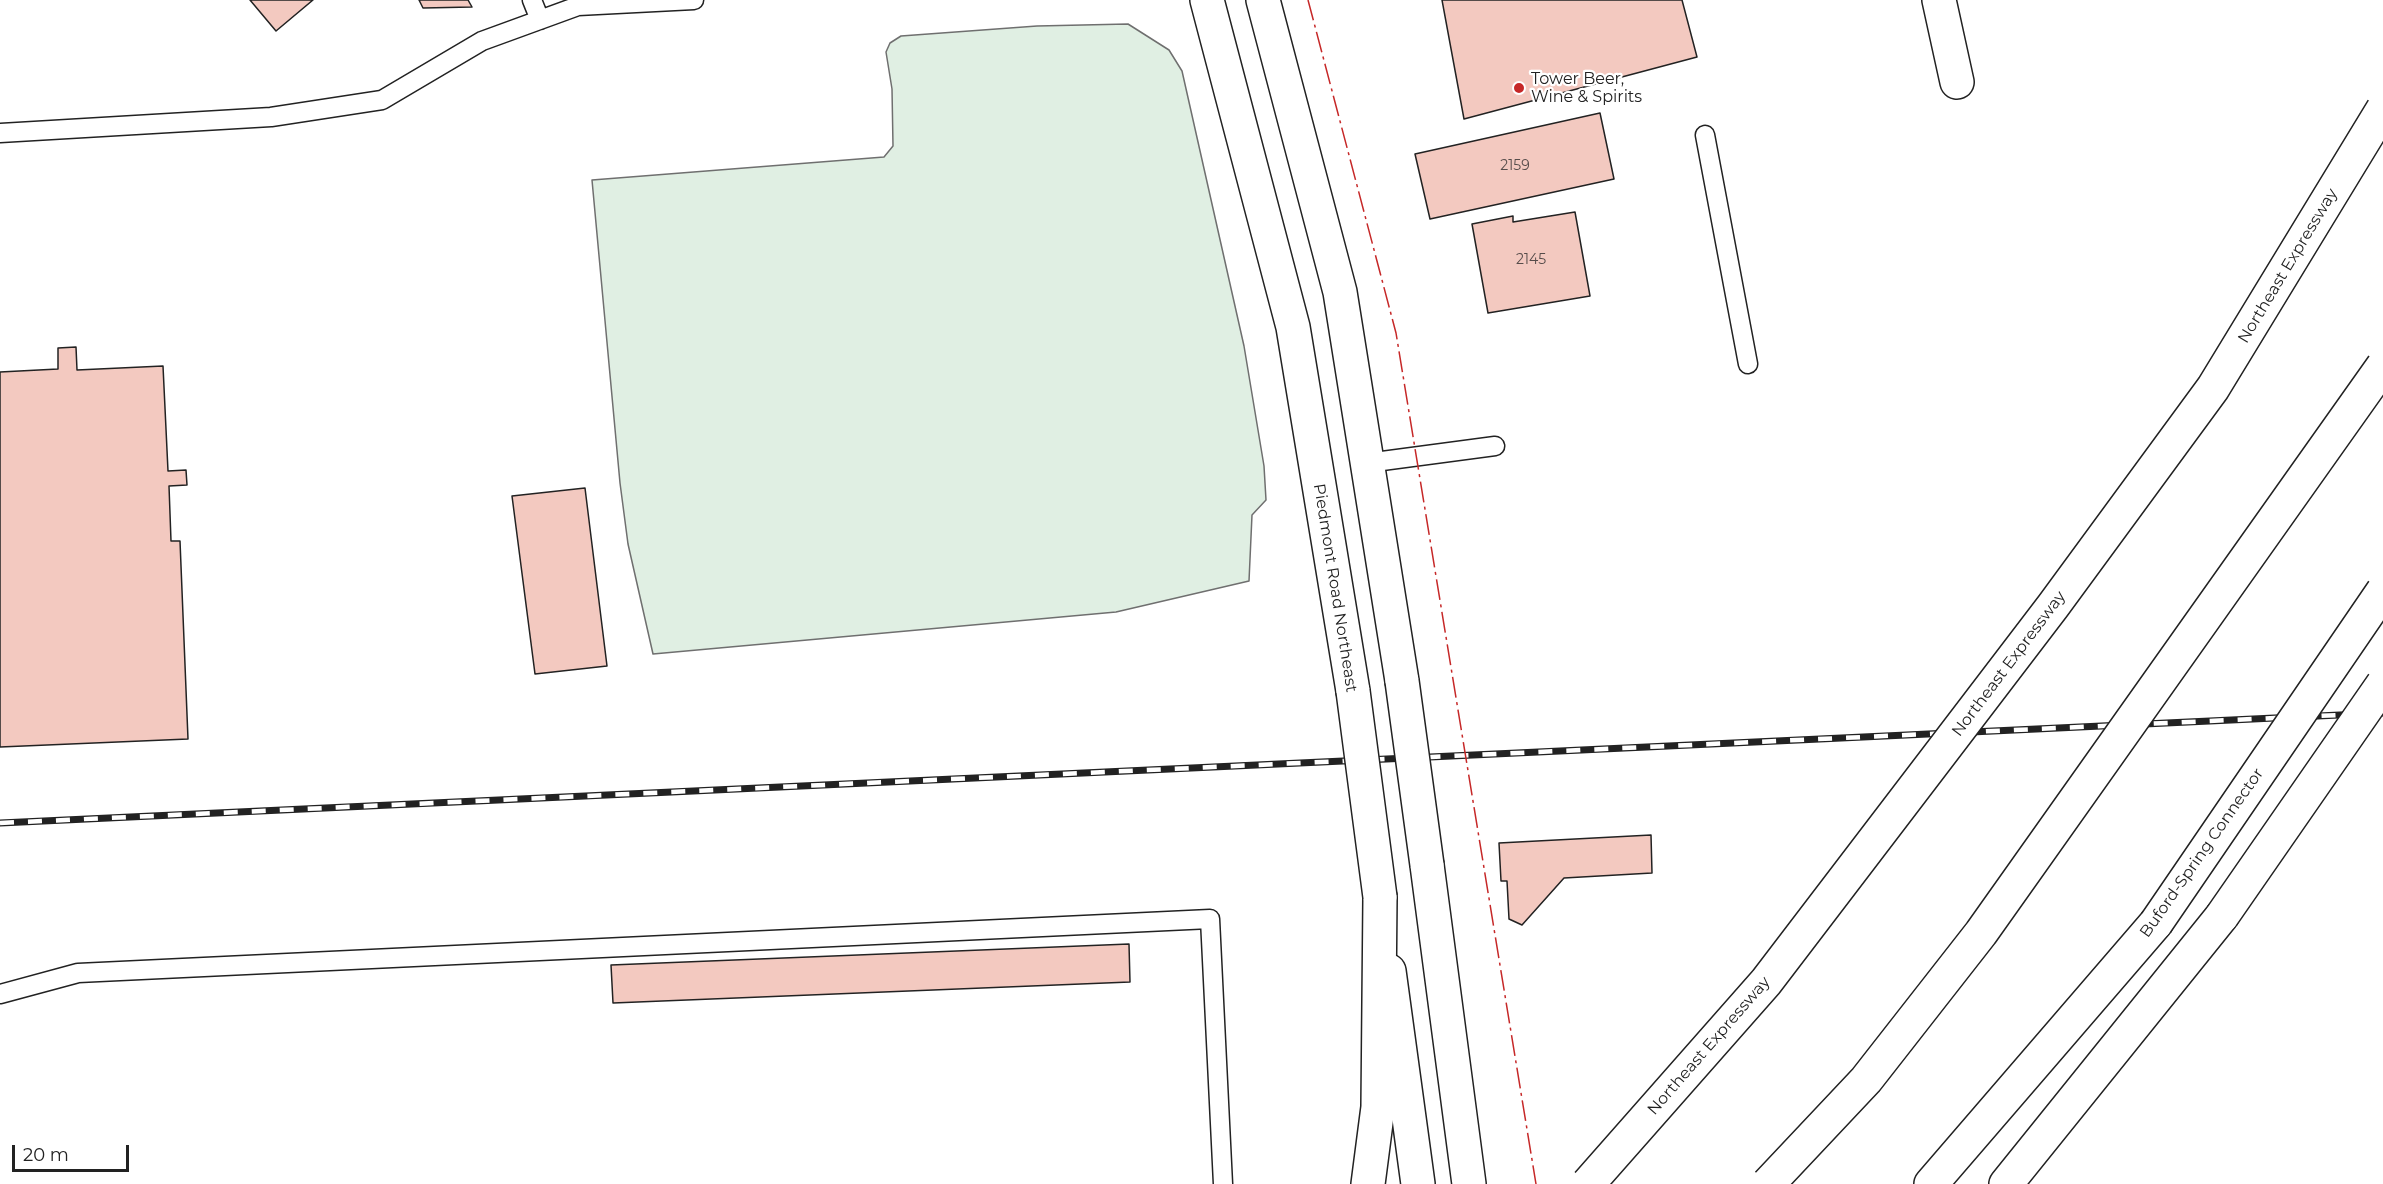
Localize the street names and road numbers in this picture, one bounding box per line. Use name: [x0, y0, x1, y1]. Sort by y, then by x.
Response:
street label: Northeast Expressway: [2234, 185, 2342, 347]
street label: Piedmont Road Northeast: [1309, 482, 1361, 694]
street label: Northeast Expressway: [1948, 587, 2070, 741]
street label: Buford-Spring Connector: [2136, 765, 2268, 941]
street label: Northeast Expressway: [1644, 973, 1774, 1119]

